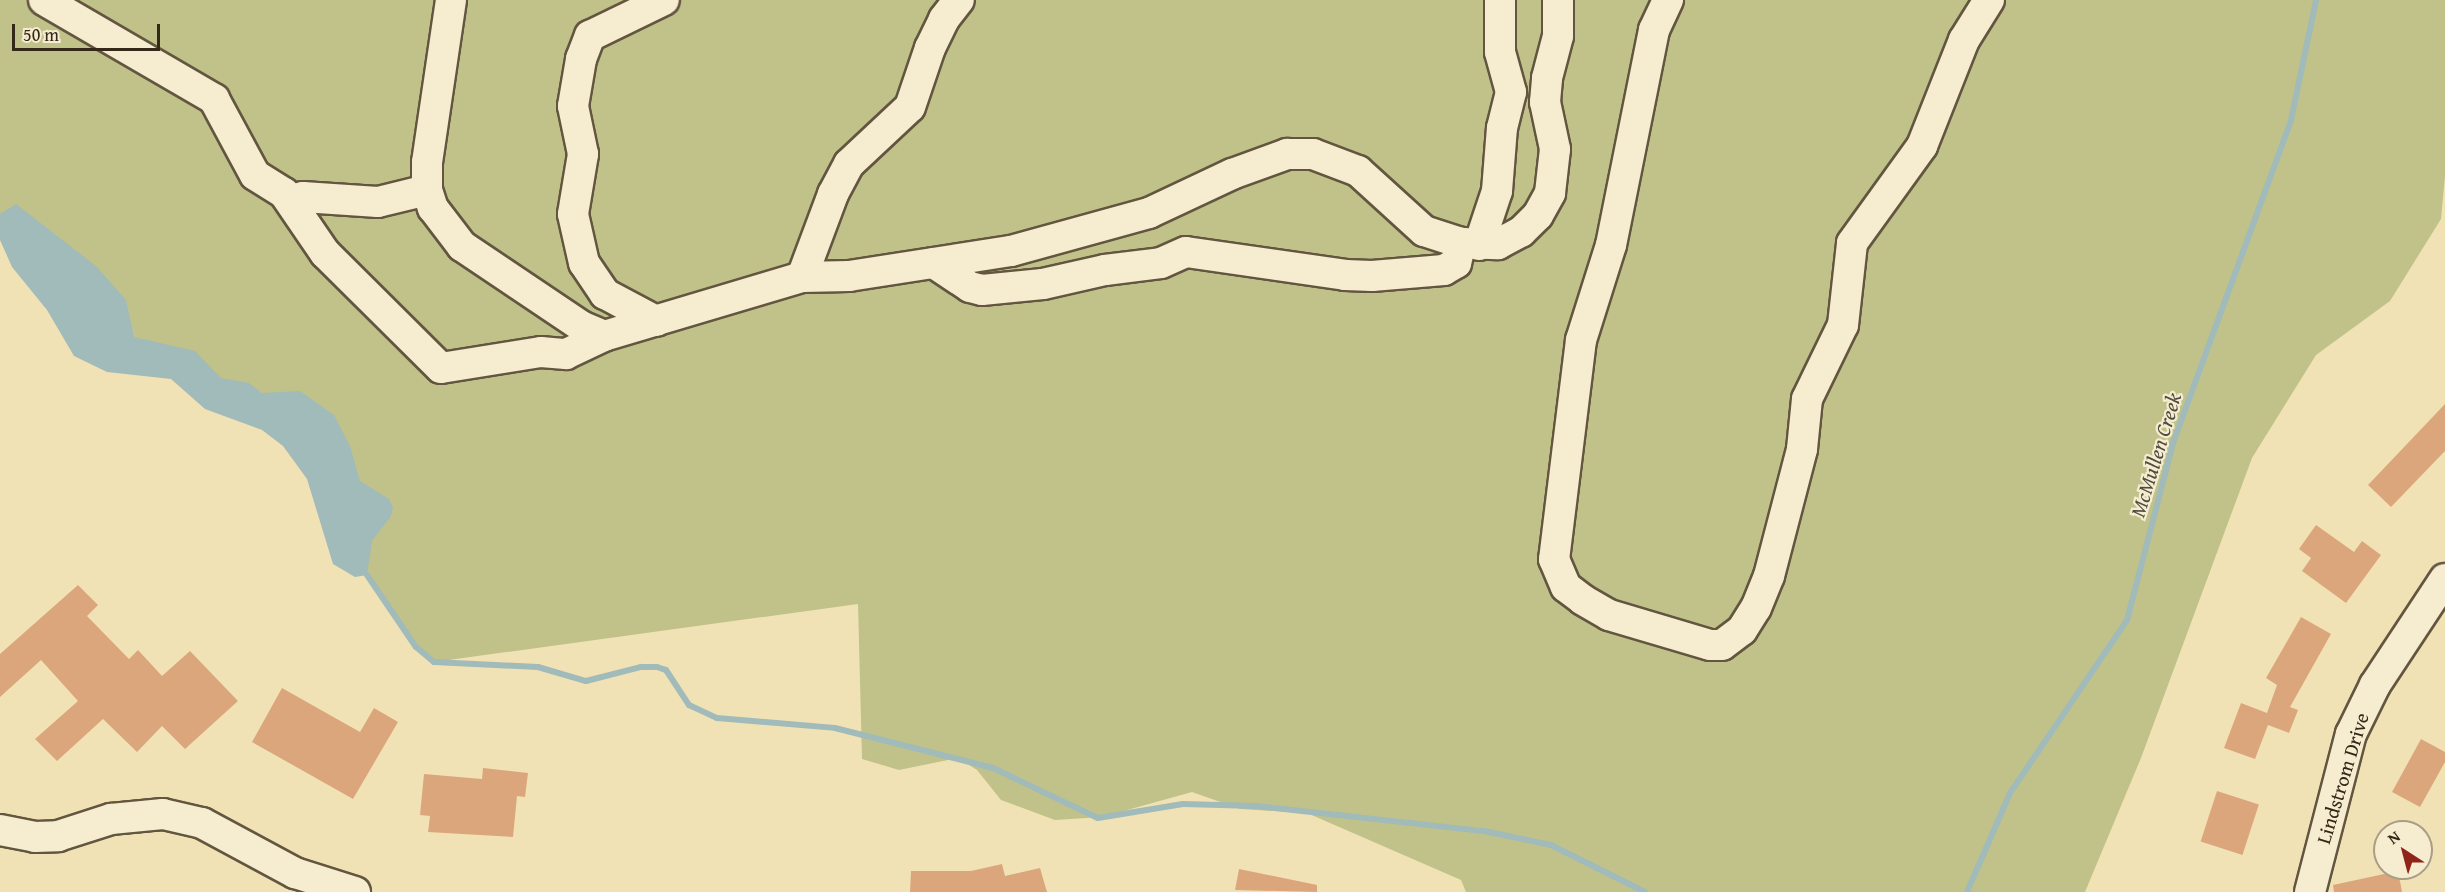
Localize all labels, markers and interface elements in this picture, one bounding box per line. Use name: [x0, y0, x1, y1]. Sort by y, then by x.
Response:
scale bar: [15, 12, 164, 50]
text: 50 m: [23, 21, 59, 48]
water label: McMullen Creek: [2125, 390, 2187, 520]
street label: Lindstrom Drive: [2311, 709, 2373, 847]
north arrow: [2373, 820, 2433, 880]
text: N: [2382, 824, 2405, 850]

